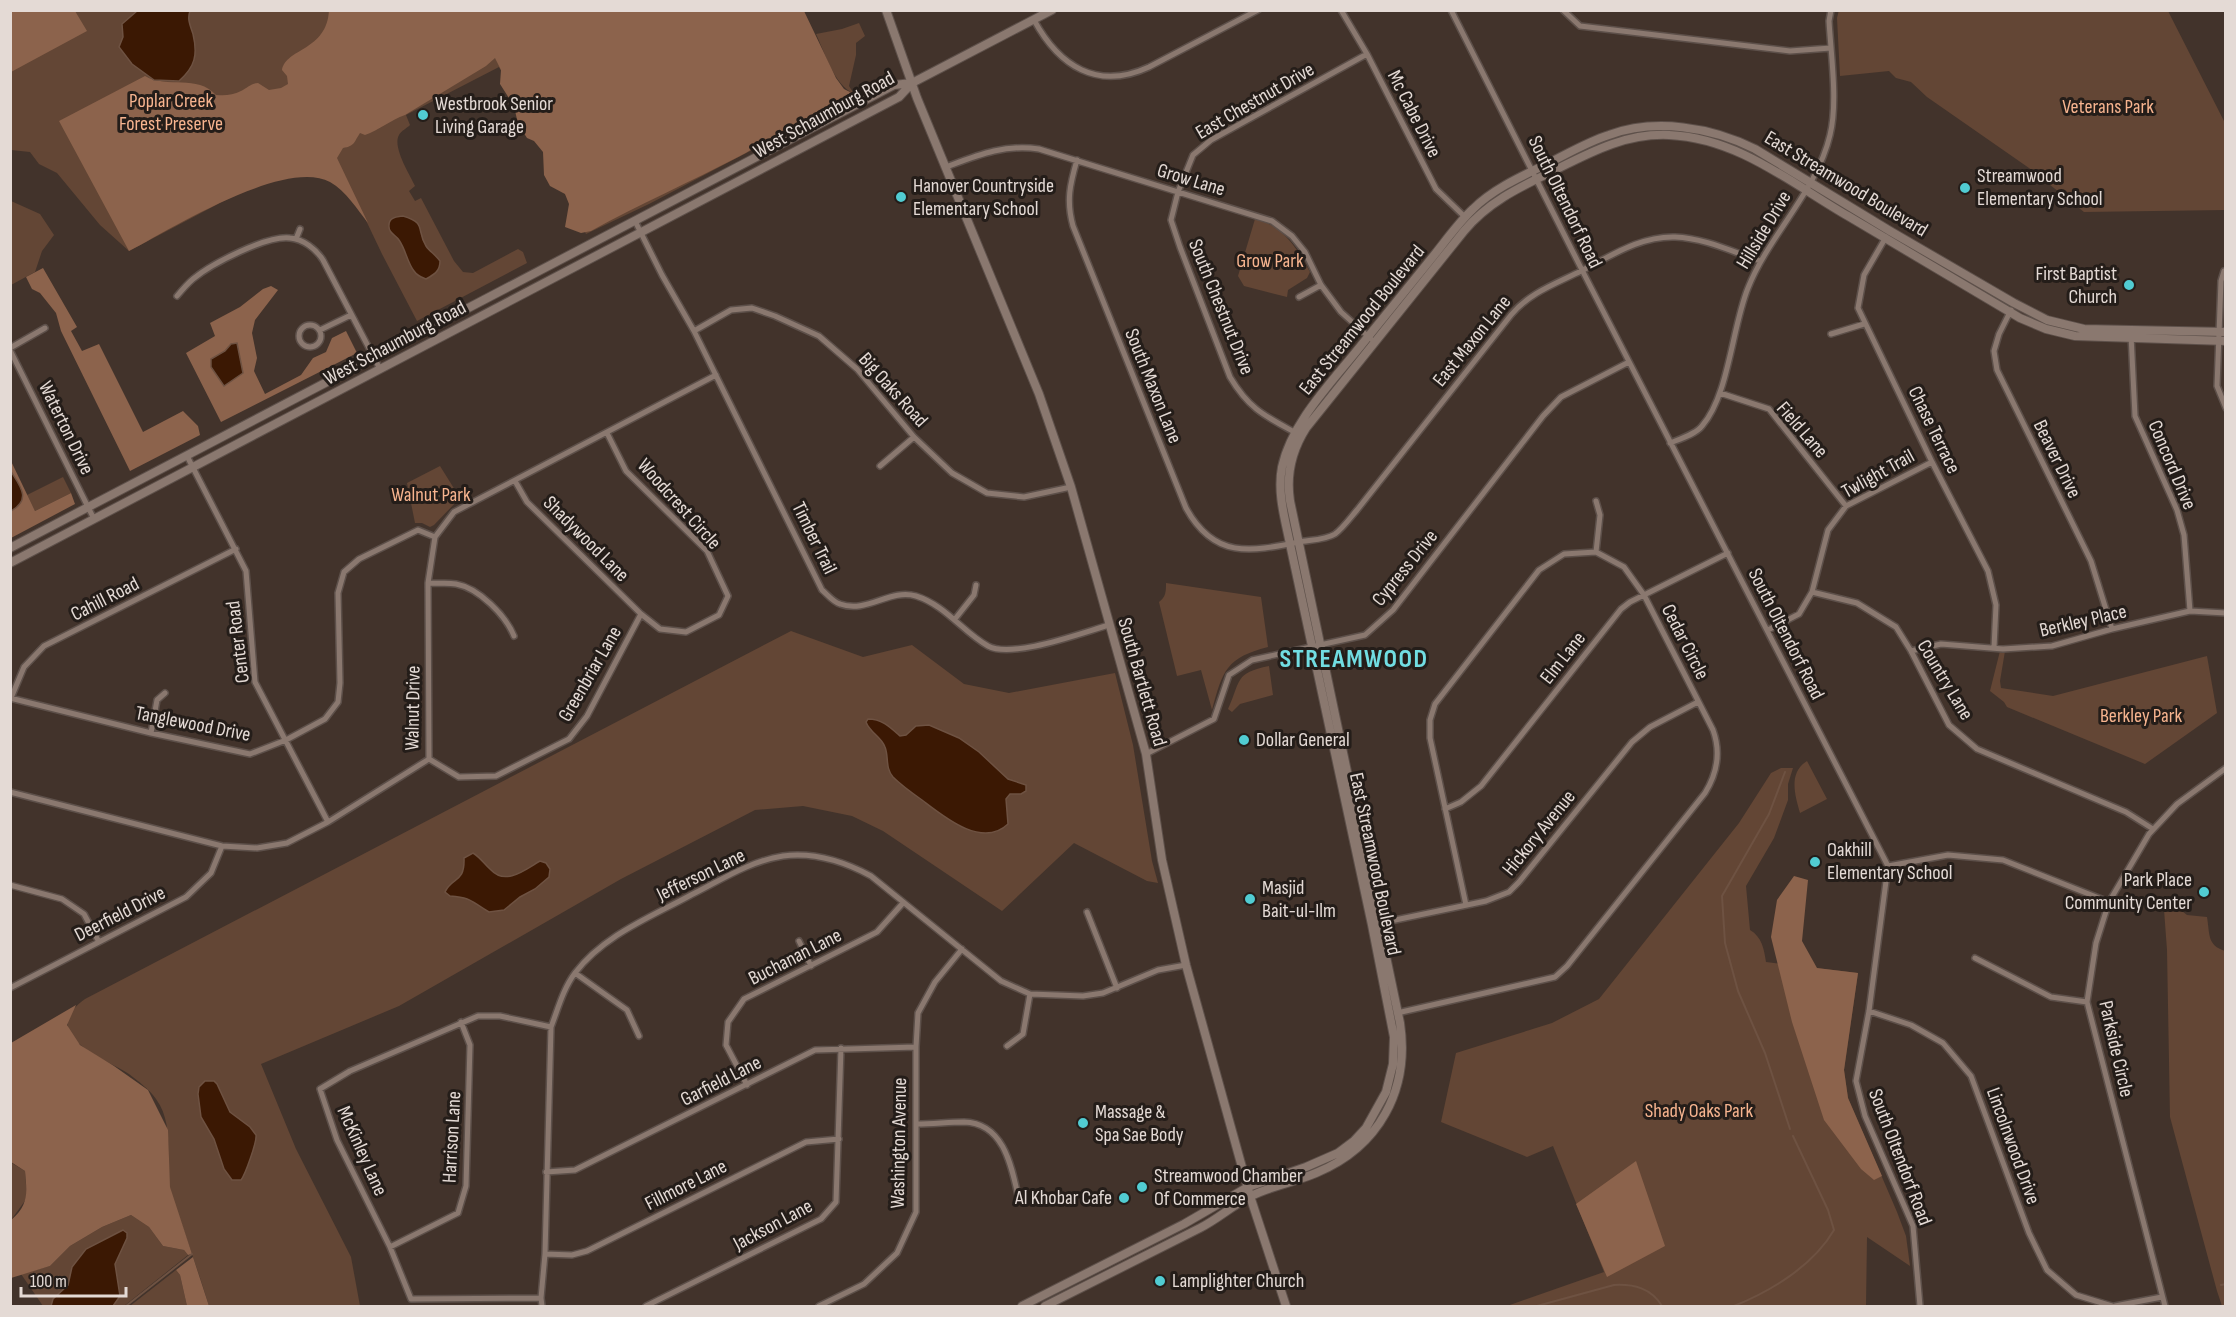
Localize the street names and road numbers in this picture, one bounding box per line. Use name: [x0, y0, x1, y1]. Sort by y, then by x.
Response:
street label: East Chestnut Drive: [1191, 57, 1319, 145]
street label: West Schaumburg Road: [749, 66, 899, 164]
street label: Mc Cabe Drive: [1382, 66, 1446, 162]
street label: East Streamwood Boulevard: [1760, 126, 1932, 242]
street label: South Oltendorf Road: [1523, 132, 1607, 272]
street label: Grow Lane: [1154, 158, 1228, 202]
street label: Hillside Drive: [1731, 187, 1797, 273]
street label: South Chestnut Drive: [1183, 236, 1259, 378]
street label: East Streamwood Boulevard: [1294, 240, 1430, 400]
street label: East Maxon Lane: [1428, 290, 1516, 392]
street label: West Schaumburg Road: [320, 295, 470, 391]
street label: South Maxon Lane: [1119, 325, 1187, 447]
street label: Big Oaks Road: [853, 348, 933, 432]
street label: Waterton Drive: [33, 377, 99, 479]
street label: Chase Terrace: [1903, 382, 1965, 478]
street label: Field Lane: [1771, 397, 1833, 463]
street label: Beaver Drive: [2028, 416, 2086, 502]
street label: Concord Drive: [2142, 417, 2202, 513]
street label: Twlight Trail: [1837, 444, 1919, 504]
street label: Woodcrest Circle: [632, 454, 726, 554]
street label: Shadywood Lane: [538, 491, 634, 587]
street label: Timber Trail: [786, 498, 842, 578]
street label: Cypress Drive: [1367, 525, 1443, 611]
street label: South Oltendorf Road: [1743, 564, 1829, 704]
street label: Cahill Road: [67, 572, 143, 626]
street label: Berkley Place: [2037, 599, 2129, 643]
street label: Center Road: [221, 600, 255, 684]
street label: Cedar Circle: [1656, 600, 1714, 684]
street label: South Bartlett Road: [1112, 615, 1172, 749]
street label: Greenbriar Lane: [553, 622, 627, 726]
street label: Elm Lane: [1535, 627, 1591, 689]
street label: Country Lane: [1912, 635, 1978, 725]
street label: Walnut Drive: [400, 665, 426, 751]
street label: Tanglewood Drive: [133, 701, 253, 747]
street label: East Streamwood Boulevard: [1344, 770, 1406, 958]
street label: Hickory Avenue: [1497, 785, 1581, 881]
street label: Jefferson Lane: [652, 843, 749, 907]
street label: Deerfield Drive: [71, 881, 169, 947]
street label: Buchanan Lane: [744, 923, 846, 991]
street label: Parkside Circle: [2093, 999, 2139, 1099]
street label: Garfield Lane: [677, 1050, 765, 1112]
street label: Washington Avenue: [886, 1077, 912, 1209]
street label: Lincolnwood Drive: [1981, 1084, 2045, 1208]
street label: South Oltendorf Road: [1863, 1085, 1937, 1229]
street label: Harrison Lane: [438, 1090, 466, 1184]
street label: McKinley Lane: [332, 1103, 392, 1199]
street label: Fillmore Lane: [641, 1154, 731, 1216]
street label: Jackson Lane: [728, 1194, 817, 1256]

